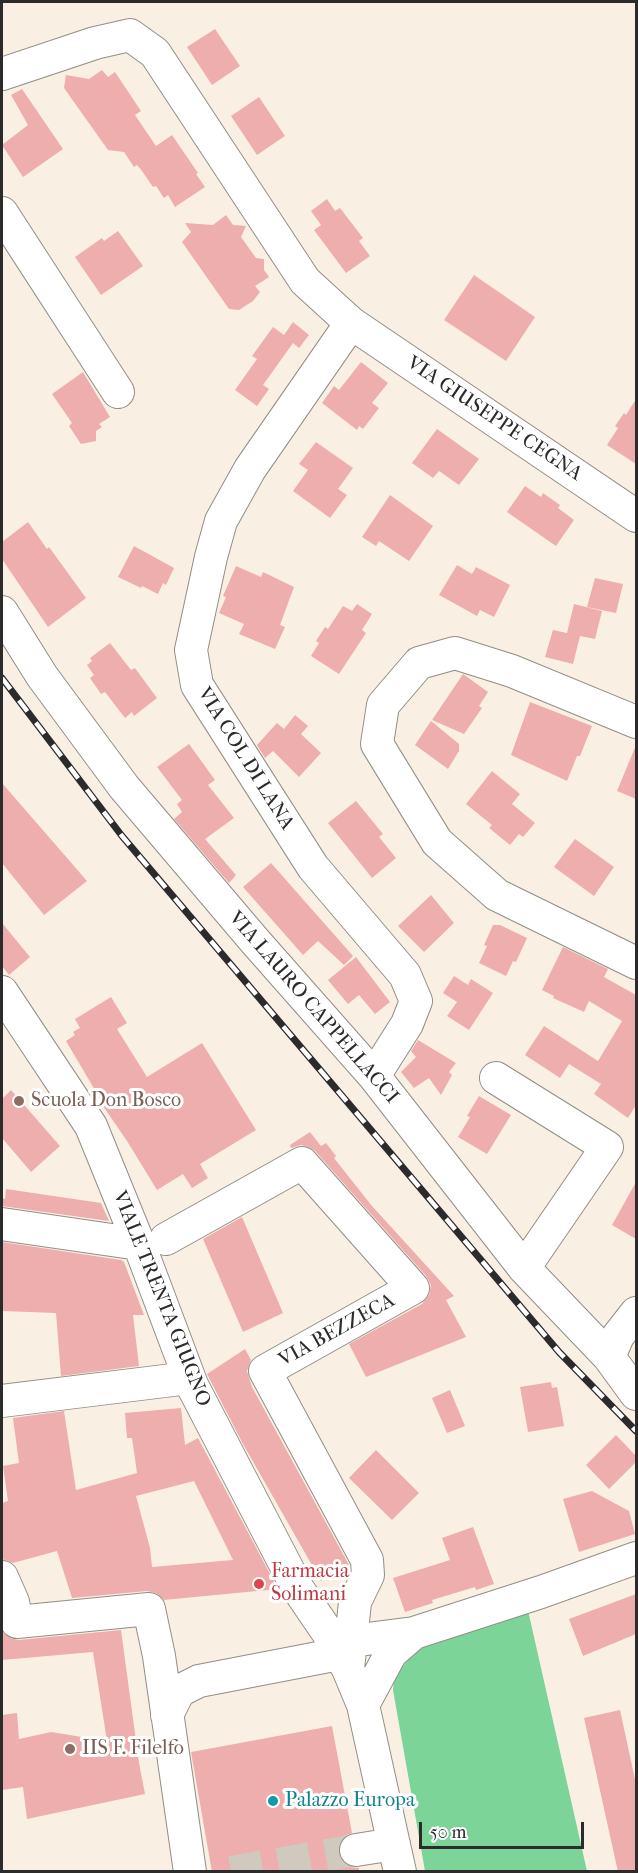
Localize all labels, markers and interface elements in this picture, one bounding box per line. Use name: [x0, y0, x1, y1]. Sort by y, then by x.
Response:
street label: VIA GIUSEPPE CEGNA: [402, 351, 586, 487]
street label: VIA COL DI LANA: [191, 683, 299, 835]
street label: VIA LAURO CAPPELLACCI: [223, 907, 403, 1109]
place label: Scuola Don Bosco: [31, 1089, 181, 1113]
marker: Scuola Don Bosco: [12, 1094, 26, 1108]
street label: VIALE TRENTA GIUGNO: [107, 1188, 215, 1410]
street label: VIA BEZZECA: [275, 1289, 399, 1373]
place label: Farmacia Solimani: [271, 1560, 349, 1607]
marker: Farmacia Solimani: [252, 1577, 266, 1591]
place label: IIS F. Filelfo: [82, 1737, 184, 1761]
marker: IIS F. Filelfo: [63, 1742, 77, 1756]
place label: Palazzo Europa: [285, 1789, 415, 1813]
marker: Palazzo Europa: [266, 1794, 280, 1808]
scale bar: [422, 1810, 587, 1848]
text: 50 m: [430, 1822, 466, 1843]

